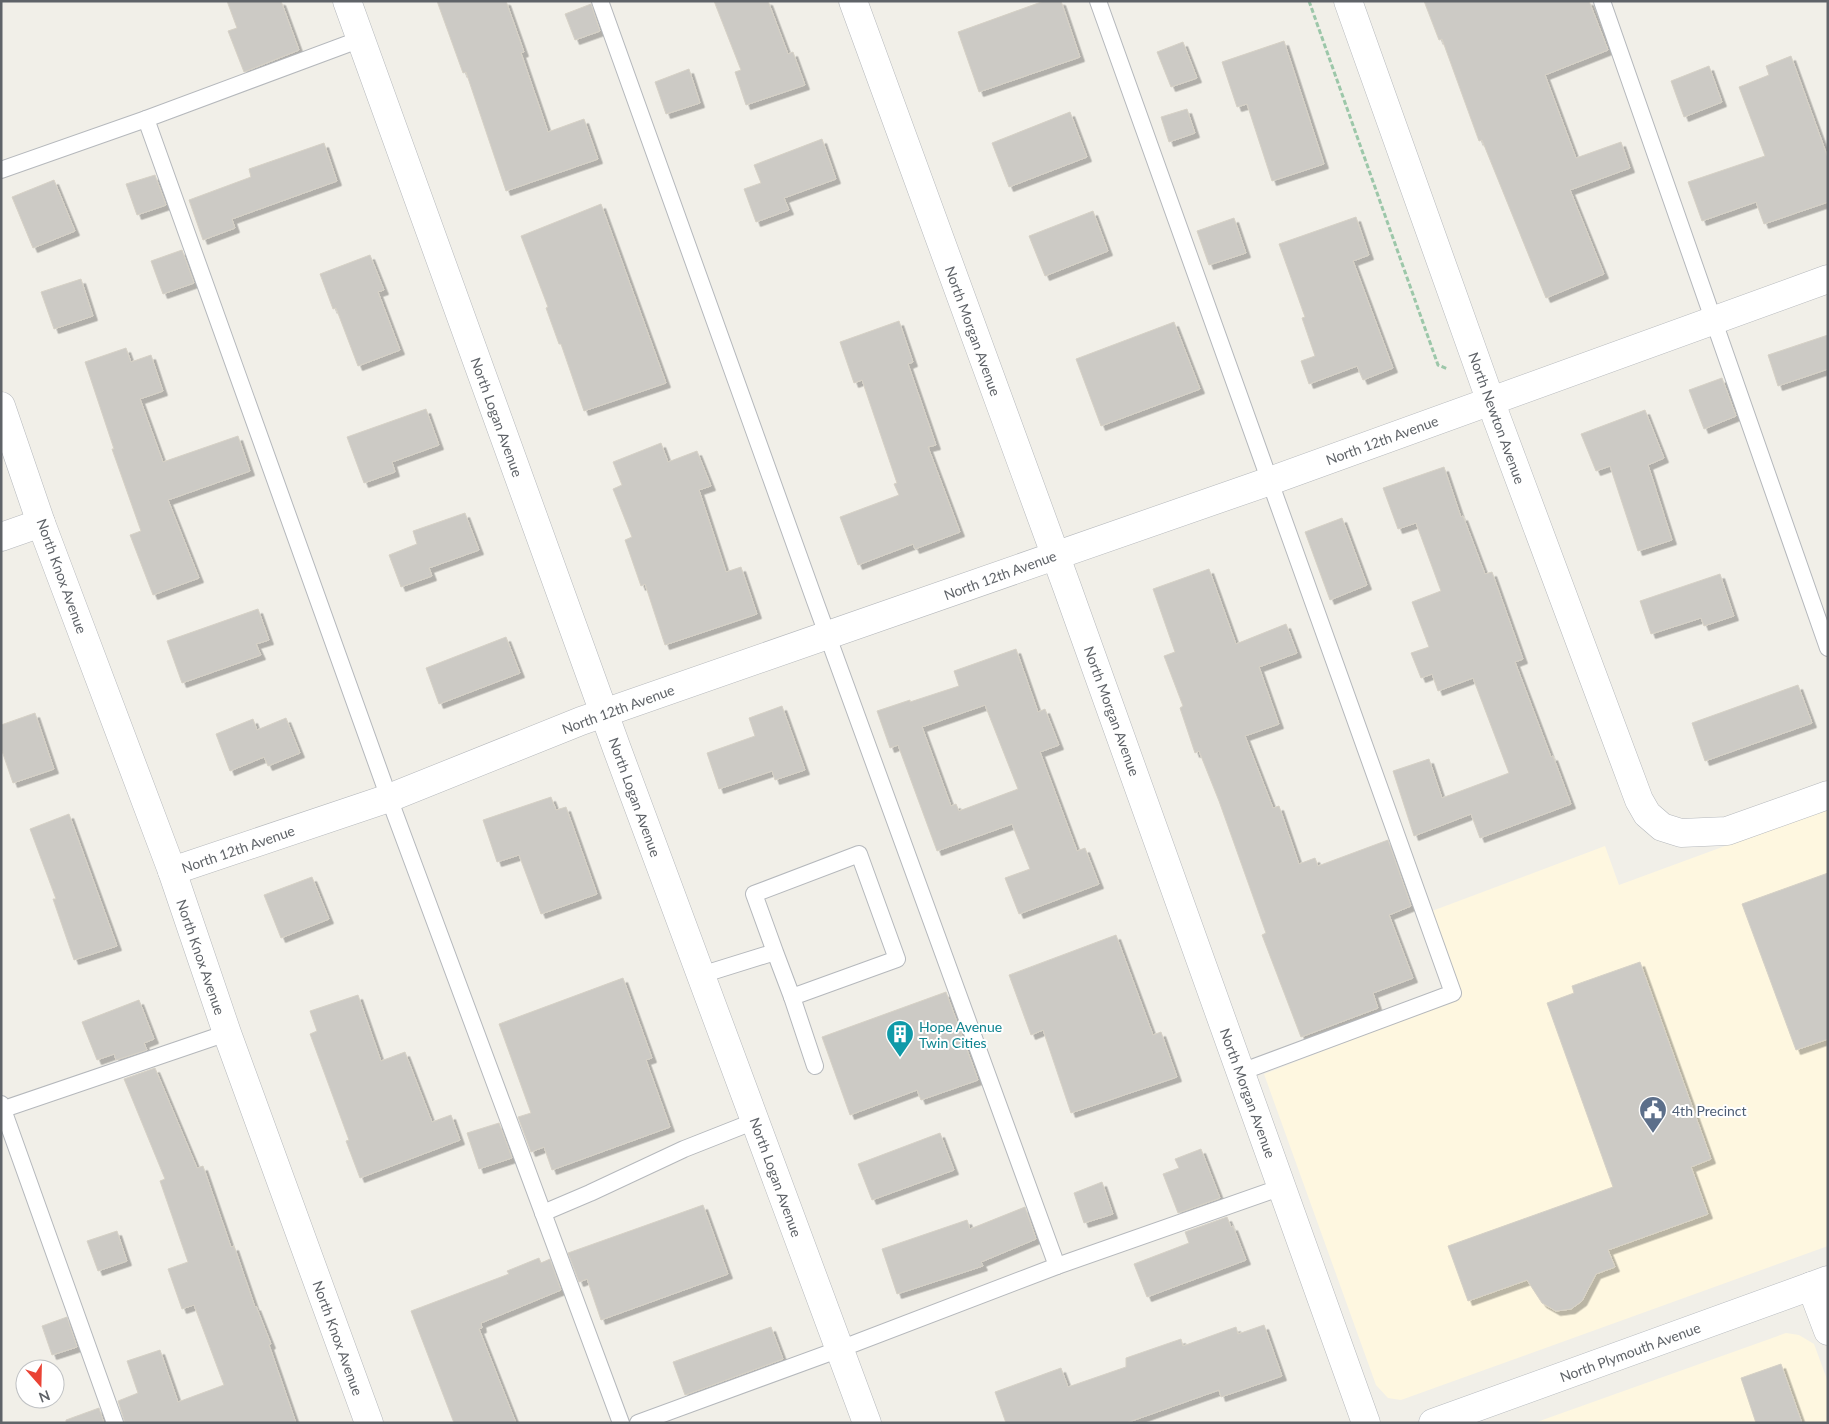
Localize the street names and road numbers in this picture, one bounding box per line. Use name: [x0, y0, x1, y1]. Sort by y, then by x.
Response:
street label: North Morgan Avenue: [942, 264, 1004, 398]
street label: North Newton Avenue: [1465, 350, 1529, 486]
street label: North Logan Avenue: [467, 355, 527, 479]
street label: North 12th Avenue: [1323, 412, 1441, 468]
street label: North Knox Avenue: [33, 516, 91, 636]
street label: North 12th Avenue: [941, 547, 1059, 603]
street label: North Morgan Avenue: [1081, 644, 1143, 778]
street label: North 12th Avenue: [559, 681, 677, 737]
street label: North Logan Avenue: [605, 735, 665, 859]
street label: North 12th Avenue: [179, 822, 297, 876]
street label: North Knox Avenue: [173, 897, 229, 1017]
street label: North Morgan Avenue: [1217, 1026, 1279, 1160]
street label: North Logan Avenue: [746, 1115, 806, 1239]
street label: North Knox Avenue: [309, 1278, 367, 1398]
street label: North Plymouth Avenue: [1557, 1319, 1703, 1385]

